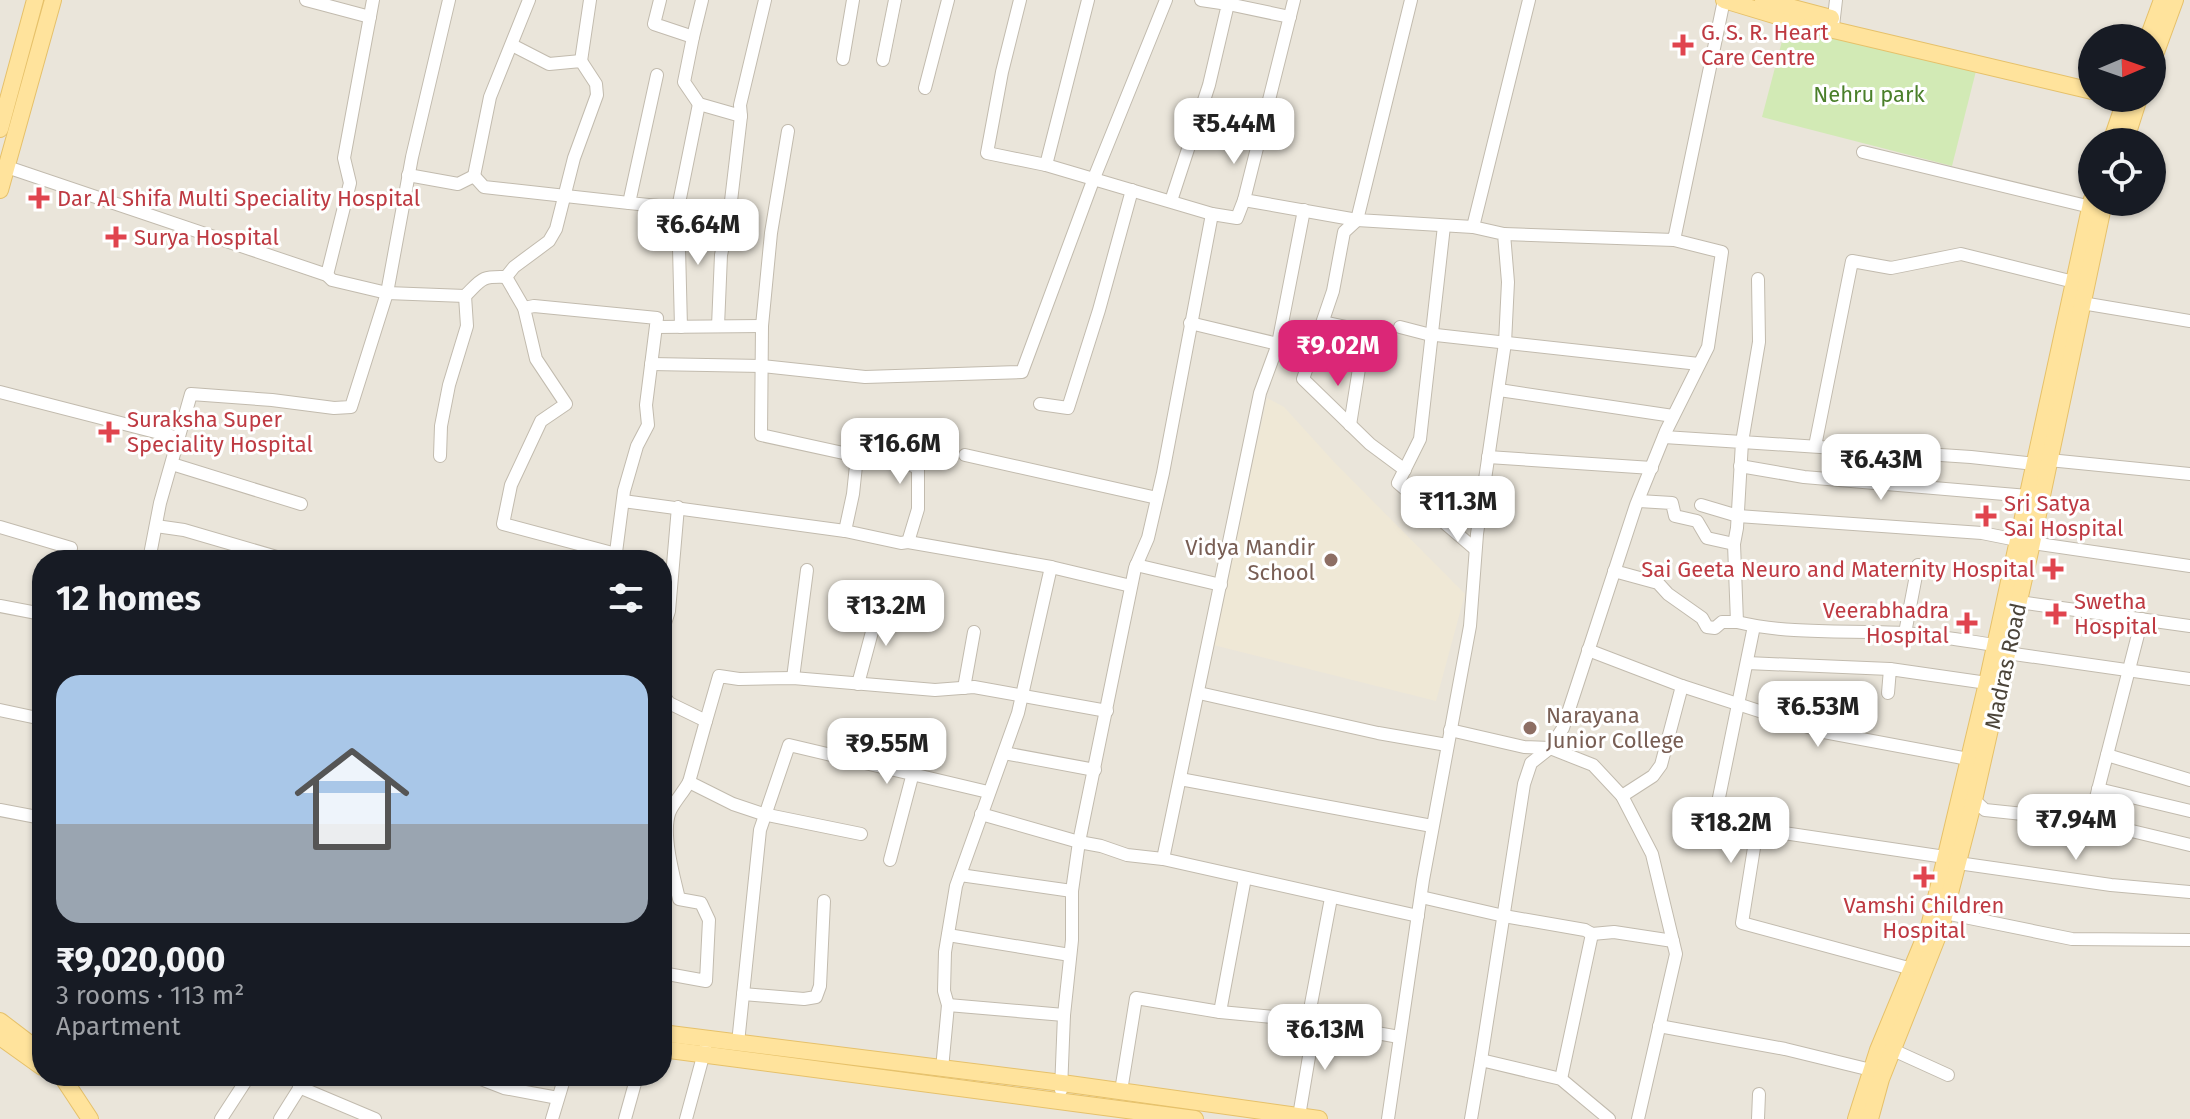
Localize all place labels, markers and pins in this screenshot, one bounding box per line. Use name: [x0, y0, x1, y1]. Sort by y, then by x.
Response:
place label: G. S. R. Heart Care Centre: [1701, 19, 1829, 71]
marker: G. S. R. Heart Care Centre: [1672, 34, 1694, 56]
pin: ₹5.44M: [1169, 98, 1299, 166]
place label: Dar Al Shifa Multi Speciality Hospital: [57, 185, 420, 212]
marker: Dar Al Shifa Multi Speciality Hospital: [28, 187, 50, 209]
pin: ₹6.64M: [633, 199, 763, 267]
place label: Surya Hospital: [134, 224, 279, 251]
marker: Surya Hospital: [105, 226, 127, 248]
pin: ₹9.02M: [1273, 320, 1403, 388]
place label: Suraksha Super Speciality Hospital: [127, 406, 313, 458]
pin: ₹16.6M: [835, 418, 965, 486]
marker: Suraksha Super Speciality Hospital: [98, 421, 120, 443]
pin: ₹6.43M: [1816, 434, 1946, 502]
pin: ₹11.3M: [1393, 476, 1523, 544]
place label: Sri Satya Sai Hospital: [2004, 490, 2123, 542]
marker: Sri Satya Sai Hospital: [1975, 505, 1997, 527]
place label: Vidya Mandir School: [1185, 534, 1315, 586]
marker: Vidya Mandir School: [1322, 551, 1340, 569]
place label: Sai Geeta Neuro and Maternity Hospital: [1641, 556, 2035, 583]
marker: Sai Geeta Neuro and Maternity Hospital: [2042, 558, 2064, 580]
pin: ₹13.2M: [821, 580, 951, 648]
place label: Swetha Hospital: [2074, 588, 2157, 640]
place label: Veerabhadra Hospital: [1823, 597, 1949, 649]
marker: Swetha Hospital: [2045, 603, 2067, 625]
marker: Veerabhadra Hospital: [1956, 612, 1978, 634]
pin: ₹6.53M: [1753, 681, 1883, 749]
place label: Narayana Junior College: [1546, 702, 1684, 754]
pin: ₹9.55M: [822, 718, 952, 786]
marker: Narayana Junior College: [1521, 719, 1539, 737]
pin: ₹7.94M: [2011, 794, 2141, 862]
pin: ₹18.2M: [1666, 797, 1796, 865]
marker: Vamshi Children Hospital: [1913, 866, 1935, 888]
place label: Vamshi Children Hospital: [1844, 892, 2004, 944]
pin: ₹6.13M: [1260, 1004, 1390, 1072]

